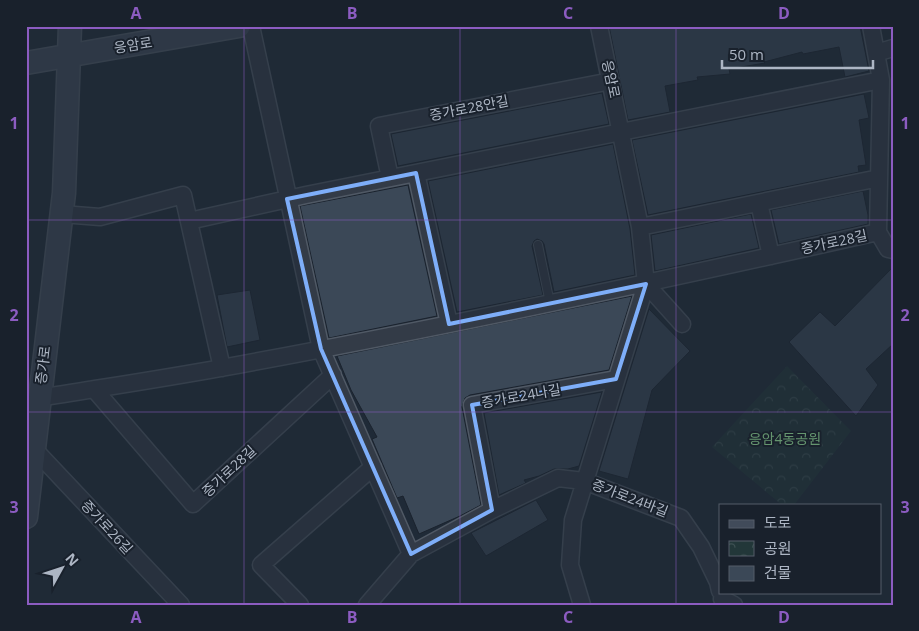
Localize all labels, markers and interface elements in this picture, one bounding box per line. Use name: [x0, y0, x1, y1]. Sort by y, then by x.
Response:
text: A: [130, 2, 142, 24]
text: B: [347, 2, 357, 24]
text: C: [563, 2, 573, 24]
text: D: [778, 2, 790, 24]
street label: 응암로: [112, 32, 154, 57]
scale bar: [722, 38, 873, 70]
text: 50 m: [729, 44, 764, 64]
street label: 응암로: [598, 58, 625, 100]
street label: 증가로28안길: [428, 91, 510, 125]
text: 1: [9, 112, 19, 134]
text: 1: [900, 112, 910, 134]
street label: 증가로28길: [799, 225, 869, 258]
text: 2: [9, 304, 19, 326]
text: 2: [900, 304, 910, 326]
street label: 증가로: [31, 344, 54, 385]
street label: 증가로24나길: [480, 379, 562, 412]
park label: 응암4동공원: [749, 429, 821, 448]
street label: 증가로28길: [197, 441, 260, 501]
street label: 증가로24바길: [589, 474, 671, 521]
street label: 증가로26길: [77, 495, 137, 558]
text: 3: [9, 496, 19, 518]
text: 3: [900, 496, 910, 518]
legend: [719, 504, 882, 594]
text: 도로: [764, 512, 792, 532]
text: 공원: [764, 538, 792, 558]
north arrow: [38, 544, 88, 594]
text: N: [61, 549, 83, 570]
text: 건물: [764, 562, 792, 582]
text: A: [130, 606, 142, 628]
text: B: [347, 606, 357, 628]
text: C: [563, 606, 573, 628]
text: D: [778, 606, 790, 628]

